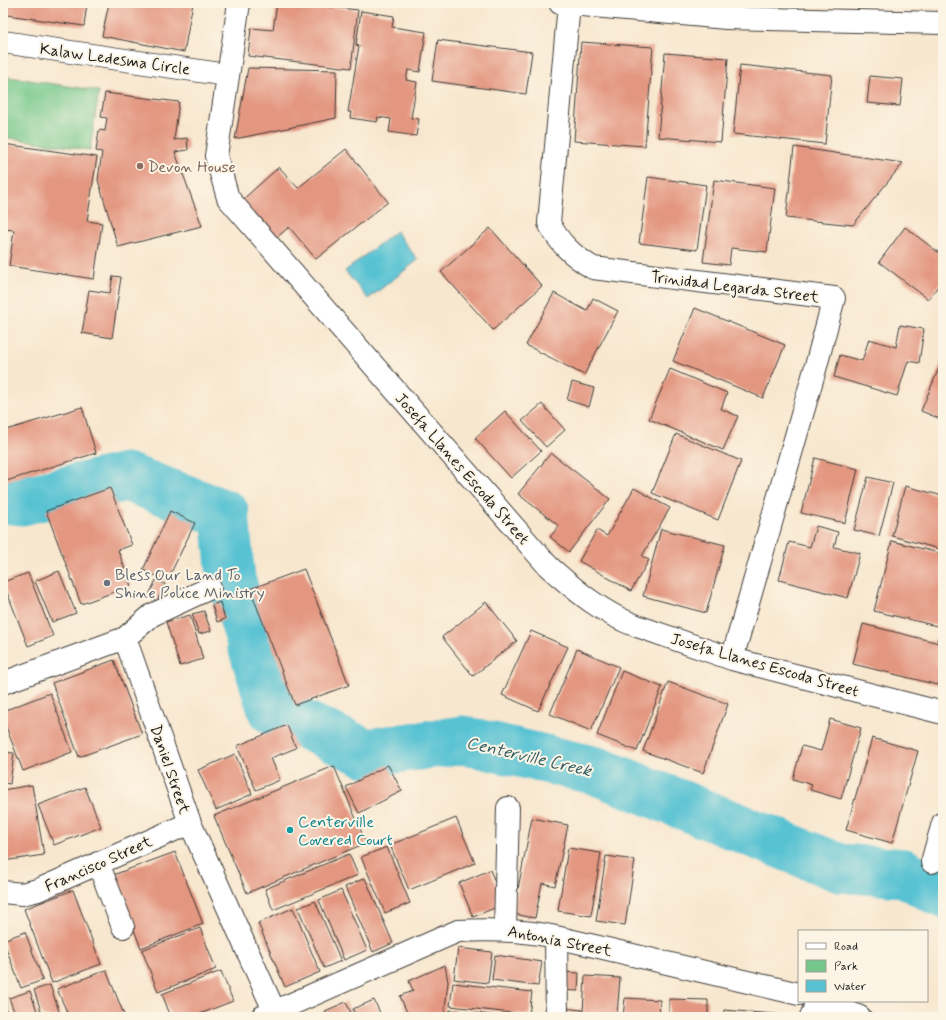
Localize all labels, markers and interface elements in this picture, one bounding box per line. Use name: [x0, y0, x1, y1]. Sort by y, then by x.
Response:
street label: Kalaw Ledesma Circle: [38, 39, 191, 80]
place label: Devon House: [148, 157, 236, 178]
marker: Devon House: [135, 161, 145, 171]
street label: Trinidad Legarda Street: [649, 267, 821, 308]
street label: Josefa Llanes Escoda Street: [390, 389, 534, 549]
place label: Bless Our Land To Shine Police Ministry: [115, 565, 265, 604]
marker: Bless Our Land To Shine Police Ministry: [102, 578, 112, 588]
street label: Josefa Llanes Escoda Street: [668, 628, 861, 702]
street label: Daniel Street: [145, 722, 195, 817]
water label: Centerville Creek: [464, 732, 595, 782]
place label: Centerville Covered Court: [298, 812, 393, 851]
marker: Centerville Covered Court: [285, 825, 295, 835]
street label: Francisco Street: [42, 831, 156, 897]
street label: Antonia Street: [506, 921, 614, 962]
legend: [798, 930, 928, 1002]
text: Road: [834, 939, 858, 955]
text: Park: [834, 959, 858, 975]
text: Water: [834, 979, 866, 995]

